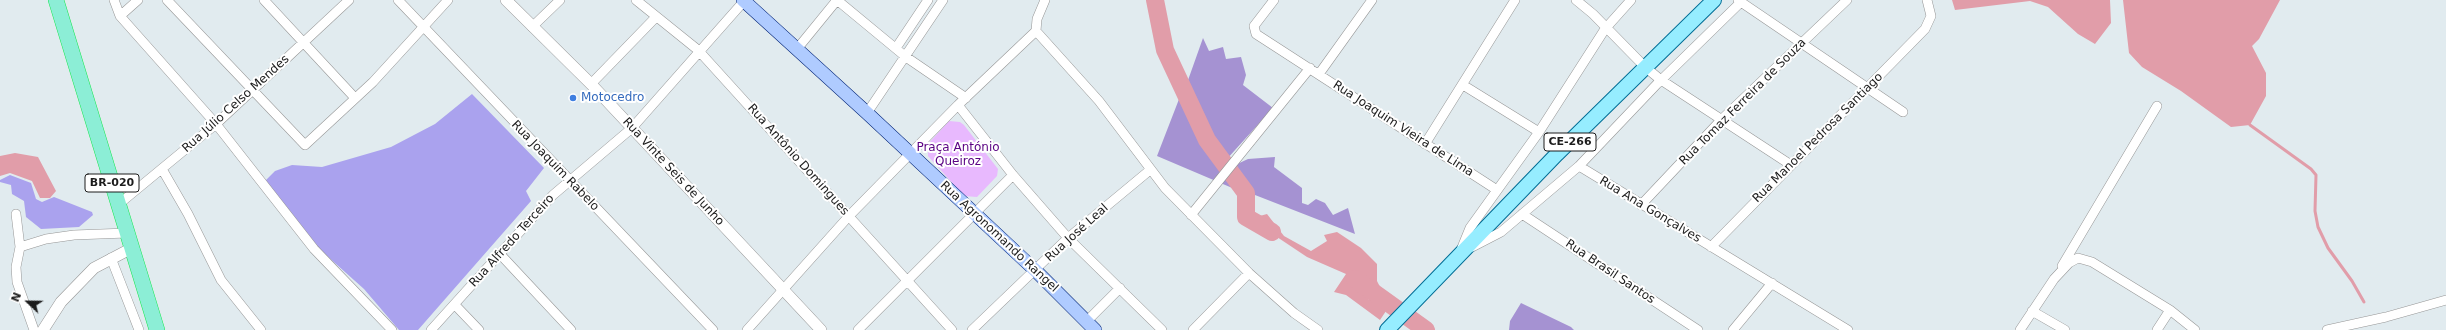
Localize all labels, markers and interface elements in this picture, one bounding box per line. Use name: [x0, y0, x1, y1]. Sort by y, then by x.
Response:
street label: Rua Tomaz Ferreira de Souza: [1677, 36, 1809, 168]
street label: Rua Júlio Celso Mendes: [180, 52, 292, 156]
street label: Rua Manoel Pedrosa Santiago: [1750, 70, 1886, 206]
street label: Rua Joaquim Vieira de Lima: [1330, 78, 1476, 180]
place label: Motocedro: [581, 91, 644, 105]
marker: Motocedro: [568, 93, 578, 103]
street label: Rua Antônio Domingues: [744, 101, 852, 219]
street label: Rua Vinte Seis de Junho: [619, 115, 727, 229]
street label: Rua Joaquim Rabelo: [508, 118, 602, 214]
road number: CE-266: [1544, 133, 1596, 151]
park label: Praça António Queiroz: [916, 141, 1000, 169]
road number: BR-020: [85, 174, 139, 192]
street label: Rua Ana Gonçalves: [1597, 174, 1703, 246]
street label: Rua Agronomando Rangel: [937, 178, 1061, 296]
street label: Rua Alfredo Terceiro: [467, 192, 557, 290]
street label: Rua José Leal: [1043, 201, 1111, 265]
street label: Rua Brasil Santos: [1563, 237, 1657, 307]
north arrow: [8, 282, 48, 322]
text: N: [9, 291, 24, 304]

